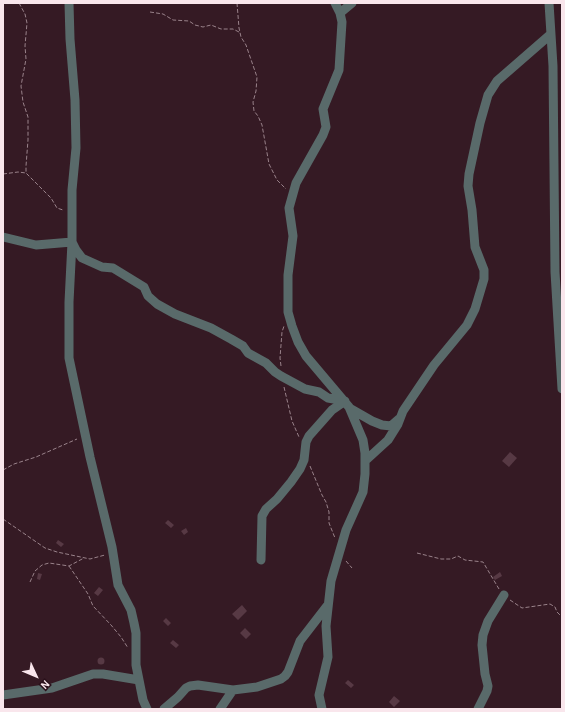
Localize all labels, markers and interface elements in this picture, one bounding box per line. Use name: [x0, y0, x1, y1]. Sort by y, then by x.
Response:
north arrow: [16, 656, 56, 696]
text: N: [38, 678, 52, 691]

